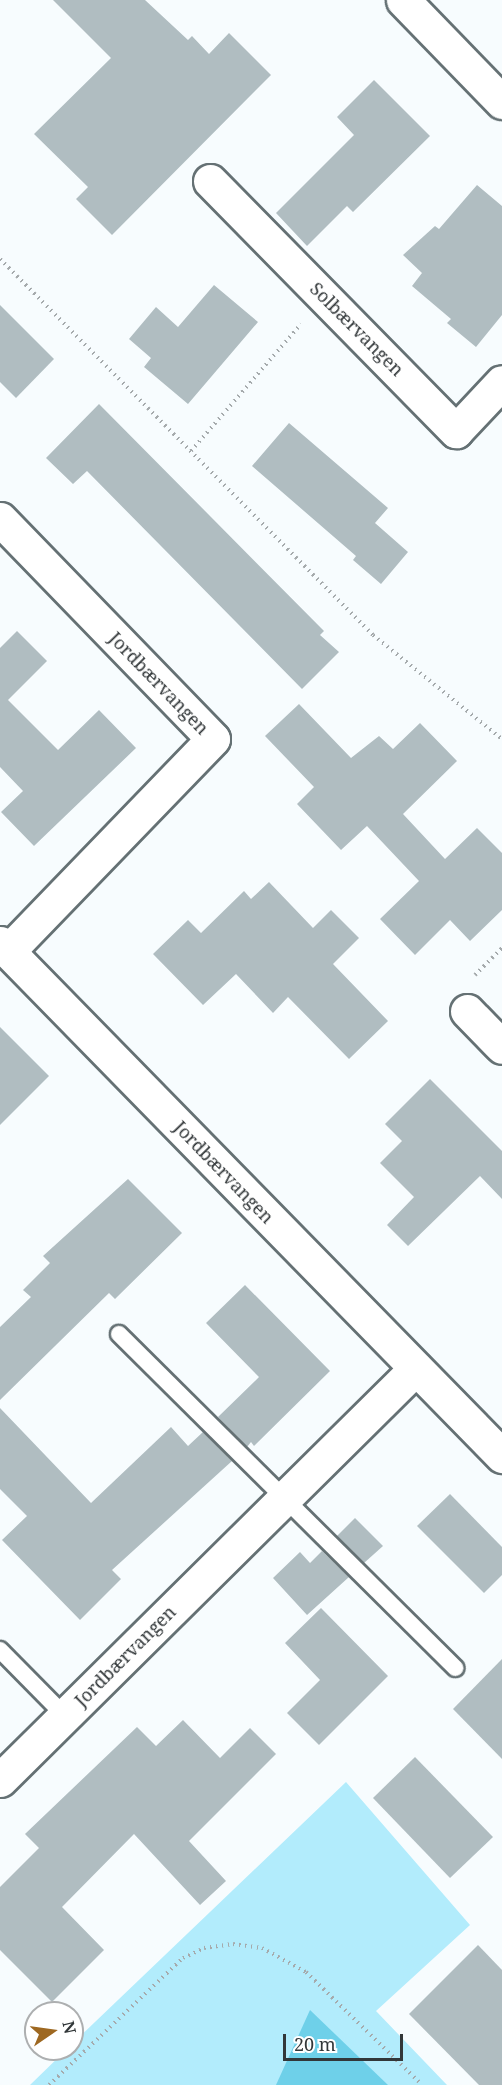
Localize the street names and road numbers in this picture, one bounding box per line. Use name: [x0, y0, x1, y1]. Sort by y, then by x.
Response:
street label: Solbærvangen: [306, 278, 408, 380]
street label: Jordbærvangen: [105, 627, 213, 739]
street label: Jordbærvangen: [170, 1116, 278, 1228]
street label: Jordbærvangen: [70, 1601, 180, 1711]

